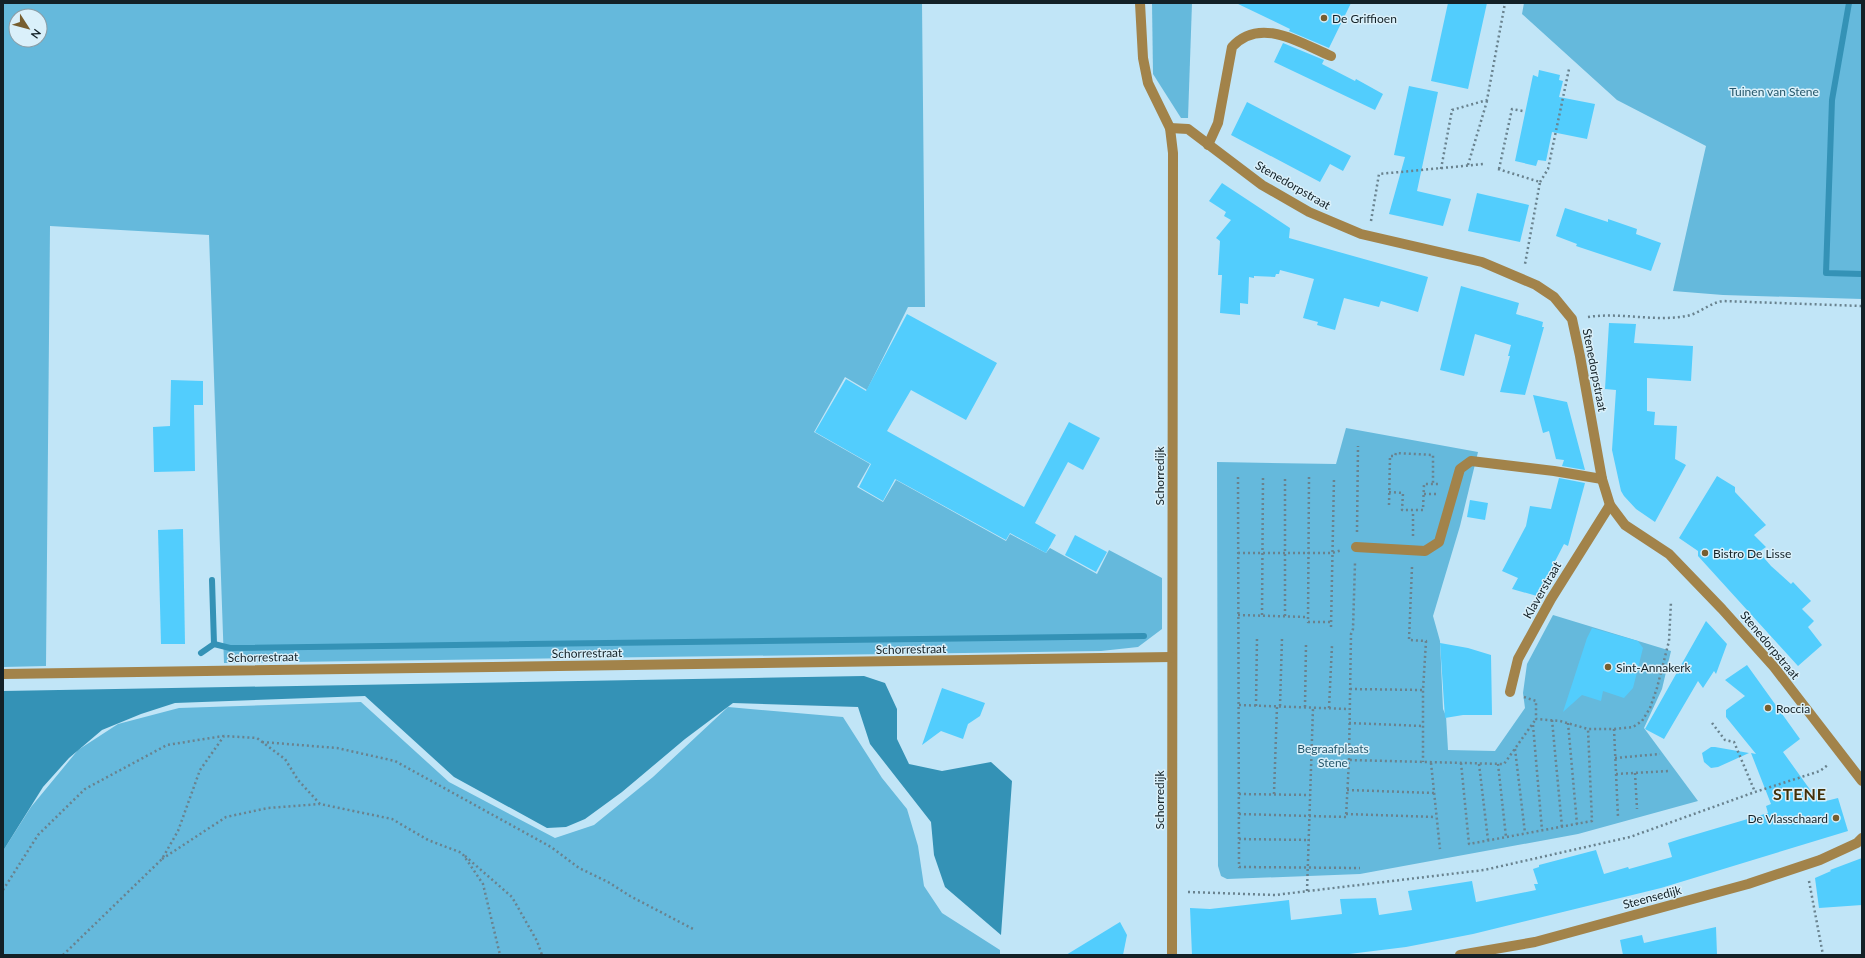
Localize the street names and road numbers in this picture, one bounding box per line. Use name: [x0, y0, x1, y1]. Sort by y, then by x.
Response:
street label: Stenedorpstraat: [1253, 157, 1334, 213]
street label: Stenedorpstraat: [1580, 327, 1611, 414]
street label: Schorredijk: [1152, 446, 1167, 506]
street label: Klaverstraat: [1520, 558, 1565, 621]
street label: Stenedorpstraat: [1737, 608, 1803, 683]
street label: Schorrestraat: [876, 641, 947, 657]
street label: Schorrestraat: [552, 645, 623, 661]
street label: Schorrestraat: [228, 649, 299, 665]
street label: Schorredijk: [1152, 770, 1167, 830]
street label: Steensedijk: [1621, 882, 1684, 912]

